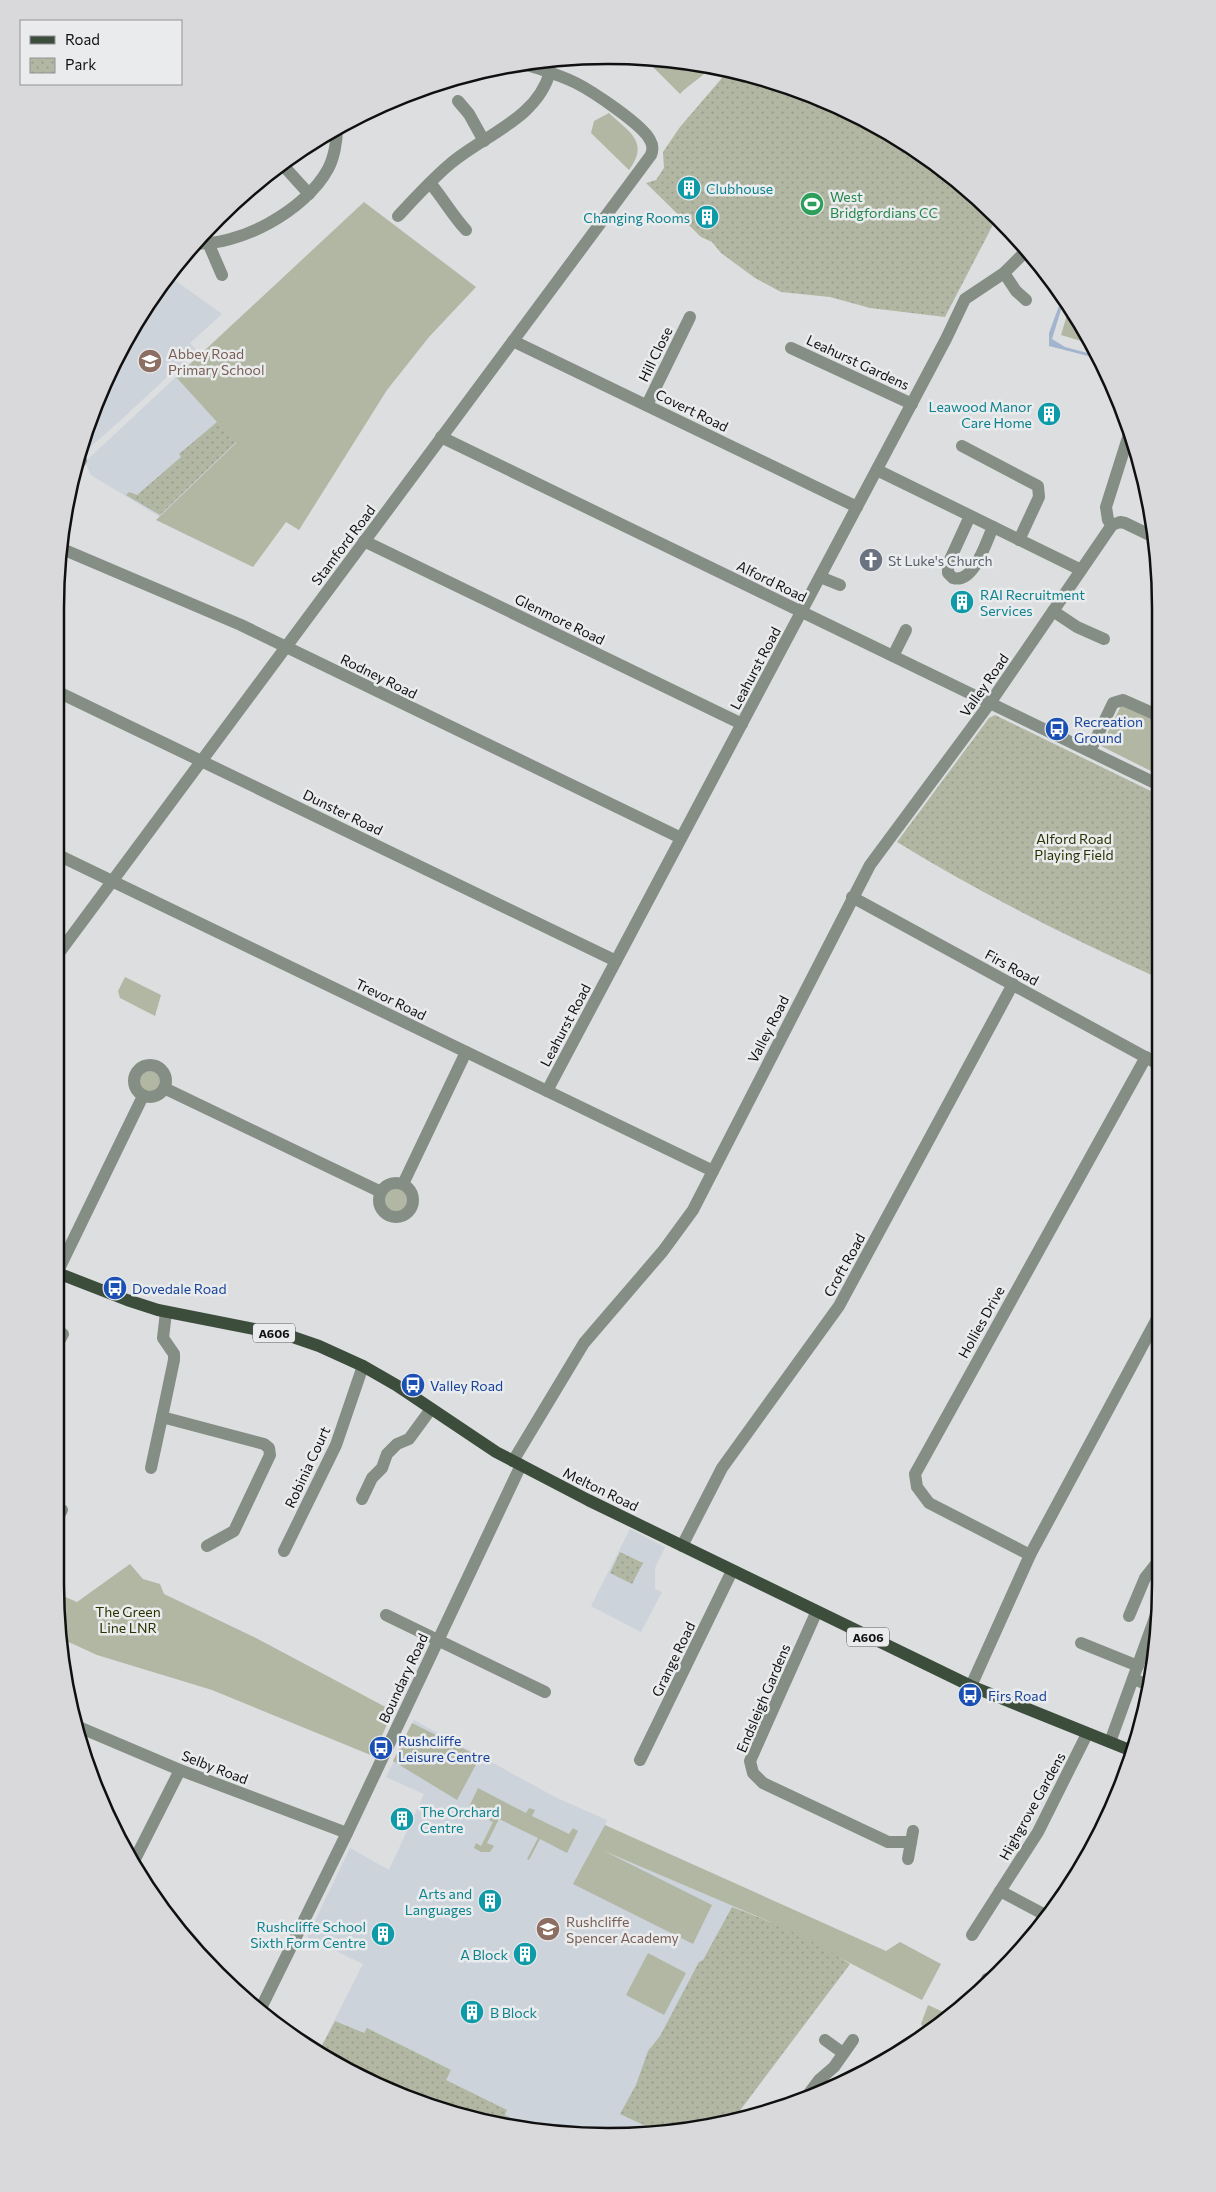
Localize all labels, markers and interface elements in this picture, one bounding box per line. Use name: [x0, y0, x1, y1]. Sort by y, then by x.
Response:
legend: [20, 20, 182, 85]
text: Road: [65, 30, 100, 48]
text: Park: [65, 55, 96, 73]
building icon: Clubhouse: [676, 175, 702, 201]
place label: Clubhouse: [706, 180, 773, 197]
place label: West Bridgfordians CC: [830, 188, 938, 221]
sports icon: West Bridgfordians CC: [799, 191, 825, 217]
building icon: Changing Rooms: [694, 204, 720, 230]
place label: Changing Rooms: [583, 209, 690, 226]
street label: Hill Close: [634, 324, 676, 384]
street label: Leahurst Gardens: [804, 331, 912, 393]
place label: Abbey Road Primary School: [168, 345, 264, 378]
school or university icon: Abbey Road Primary School: [137, 348, 163, 374]
street label: Covert Road: [653, 385, 731, 435]
place label: Leawood Manor Care Home: [928, 398, 1032, 431]
building icon: Leawood Manor Care Home: [1036, 401, 1062, 427]
street label: Stamford Road: [307, 502, 379, 588]
church icon: St Luke's Church: [858, 547, 884, 573]
place label: St Luke's Church: [888, 552, 993, 569]
street label: Alford Road: [734, 557, 810, 605]
place label: RAI Recruitment Services: [980, 586, 1085, 619]
building icon: RAI Recruitment Services: [949, 589, 975, 615]
street label: Glenmore Road: [512, 590, 608, 648]
street label: Leahurst Road: [726, 624, 784, 712]
street label: Rodney Road: [338, 650, 420, 702]
street label: Valley Road: [956, 650, 1012, 720]
place label: Recreation Ground: [1074, 713, 1143, 746]
bus stop icon: Recreation Ground: [1044, 716, 1070, 742]
street label: Dunster Road: [300, 785, 386, 839]
park label: Alford Road Playing Field: [1034, 830, 1114, 863]
street label: Firs Road: [982, 945, 1042, 989]
street label: Trevor Road: [353, 975, 429, 1023]
street label: Leahurst Road: [536, 981, 594, 1069]
street label: Valley Road: [744, 993, 792, 1065]
street label: Croft Road: [820, 1230, 868, 1300]
bus stop icon: Dovedale Road: [102, 1275, 128, 1301]
place label: Dovedale Road: [132, 1280, 226, 1297]
street label: Hollies Drive: [954, 1283, 1008, 1361]
road number: A606: [253, 1324, 295, 1342]
bus stop icon: Valley Road: [400, 1372, 426, 1398]
place label: Valley Road: [430, 1377, 503, 1394]
street label: Robinia Court: [281, 1423, 333, 1510]
street label: Melton Road: [561, 1463, 641, 1515]
park label: The Green Line LNR: [95, 1603, 161, 1636]
street label: Grange Road: [648, 1619, 698, 1699]
road number: A606: [847, 1628, 889, 1646]
street label: Boundary Road: [375, 1631, 431, 1725]
street label: Endsleigh Gardens: [732, 1641, 794, 1755]
bus stop icon: Firs Road: [957, 1682, 983, 1708]
place label: Firs Road: [988, 1687, 1047, 1704]
place label: Rushcliffe Leisure Centre: [398, 1732, 490, 1765]
bus stop icon: Rushcliffe Leisure Centre: [368, 1735, 394, 1761]
street label: Selby Road: [179, 1747, 251, 1787]
street label: Highgrove Gardens: [995, 1749, 1069, 1863]
place label: The Orchard Centre: [420, 1803, 500, 1836]
building icon: The Orchard Centre: [389, 1806, 415, 1832]
place label: Arts and Languages: [405, 1885, 472, 1918]
building icon: Arts and Languages: [477, 1888, 503, 1914]
place label: Rushcliffe Spencer Academy: [566, 1913, 679, 1946]
school or university icon: Rushcliffe Spencer Academy: [535, 1916, 561, 1942]
place label: Rushcliffe School Sixth Form Centre: [250, 1918, 366, 1951]
building icon: Rushcliffe School Sixth Form Centre: [370, 1921, 396, 1947]
building icon: A Block: [512, 1941, 538, 1967]
place label: A Block: [460, 1946, 508, 1963]
building icon: B Block: [459, 1999, 485, 2025]
place label: B Block: [490, 2004, 538, 2021]

